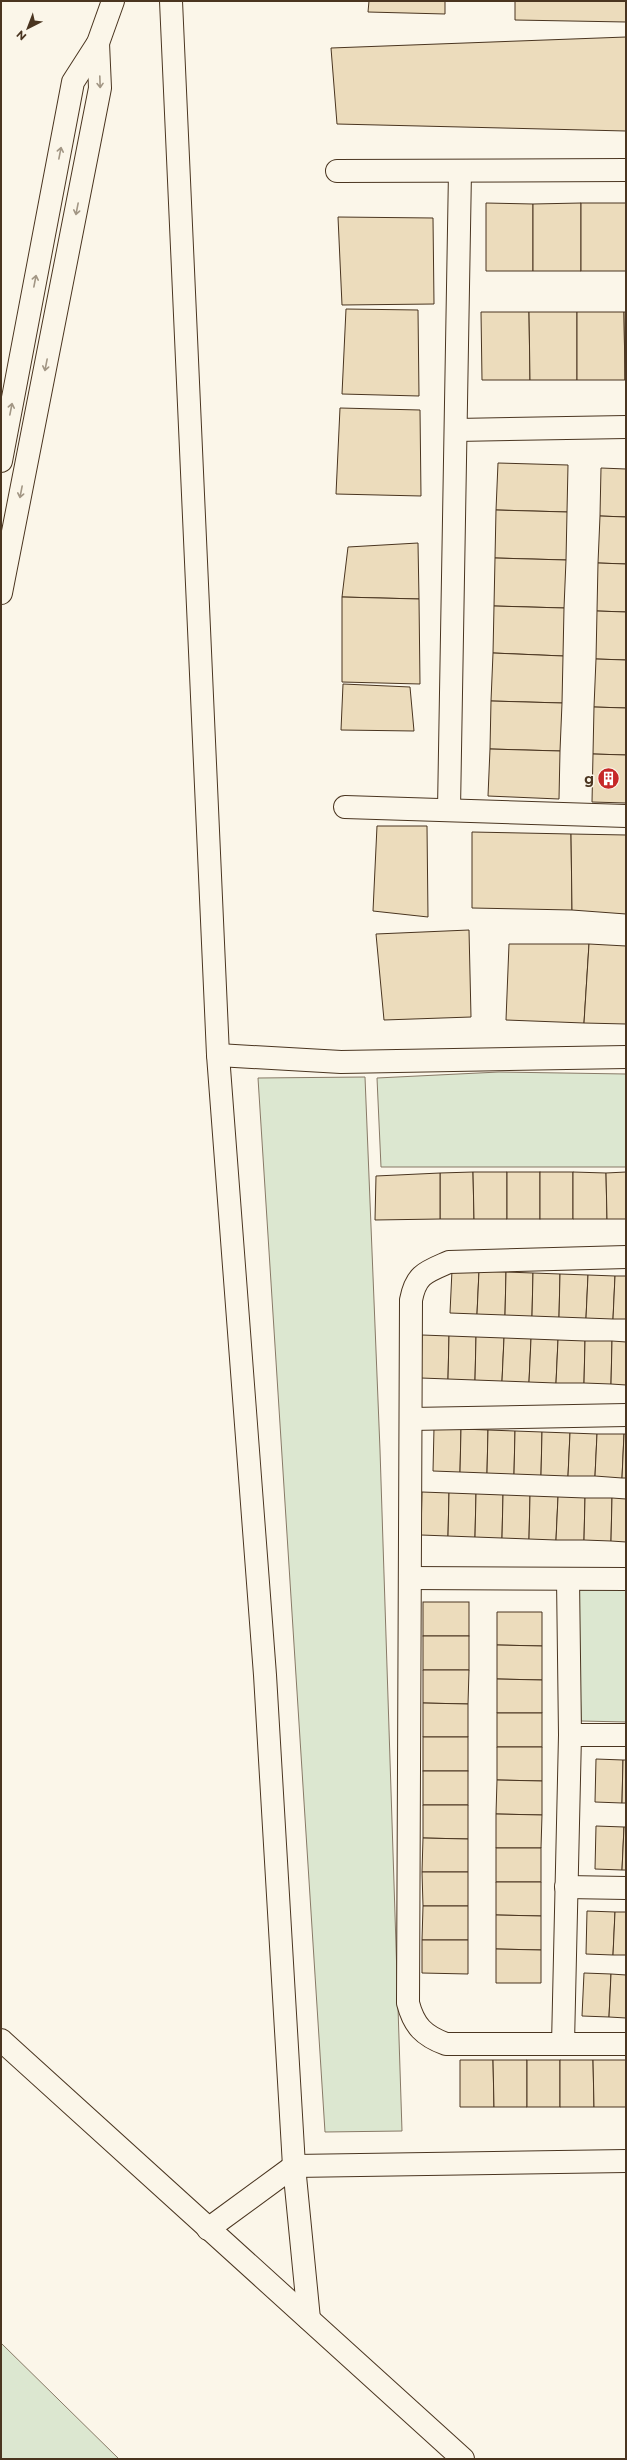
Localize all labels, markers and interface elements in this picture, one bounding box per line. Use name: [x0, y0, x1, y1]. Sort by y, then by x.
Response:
north arrow: [8, 8, 48, 48]
text: N: [13, 27, 29, 44]
one-way arrow: [96, 75, 104, 88]
one-way arrow: [56, 147, 64, 160]
one-way arrow: [72, 203, 80, 216]
one-way arrow: [32, 275, 40, 288]
one-way arrow: [42, 358, 50, 371]
one-way arrow: [7, 403, 15, 416]
one-way arrow: [17, 485, 25, 498]
building icon: g: [596, 766, 622, 792]
place label: g: [584, 770, 594, 788]

